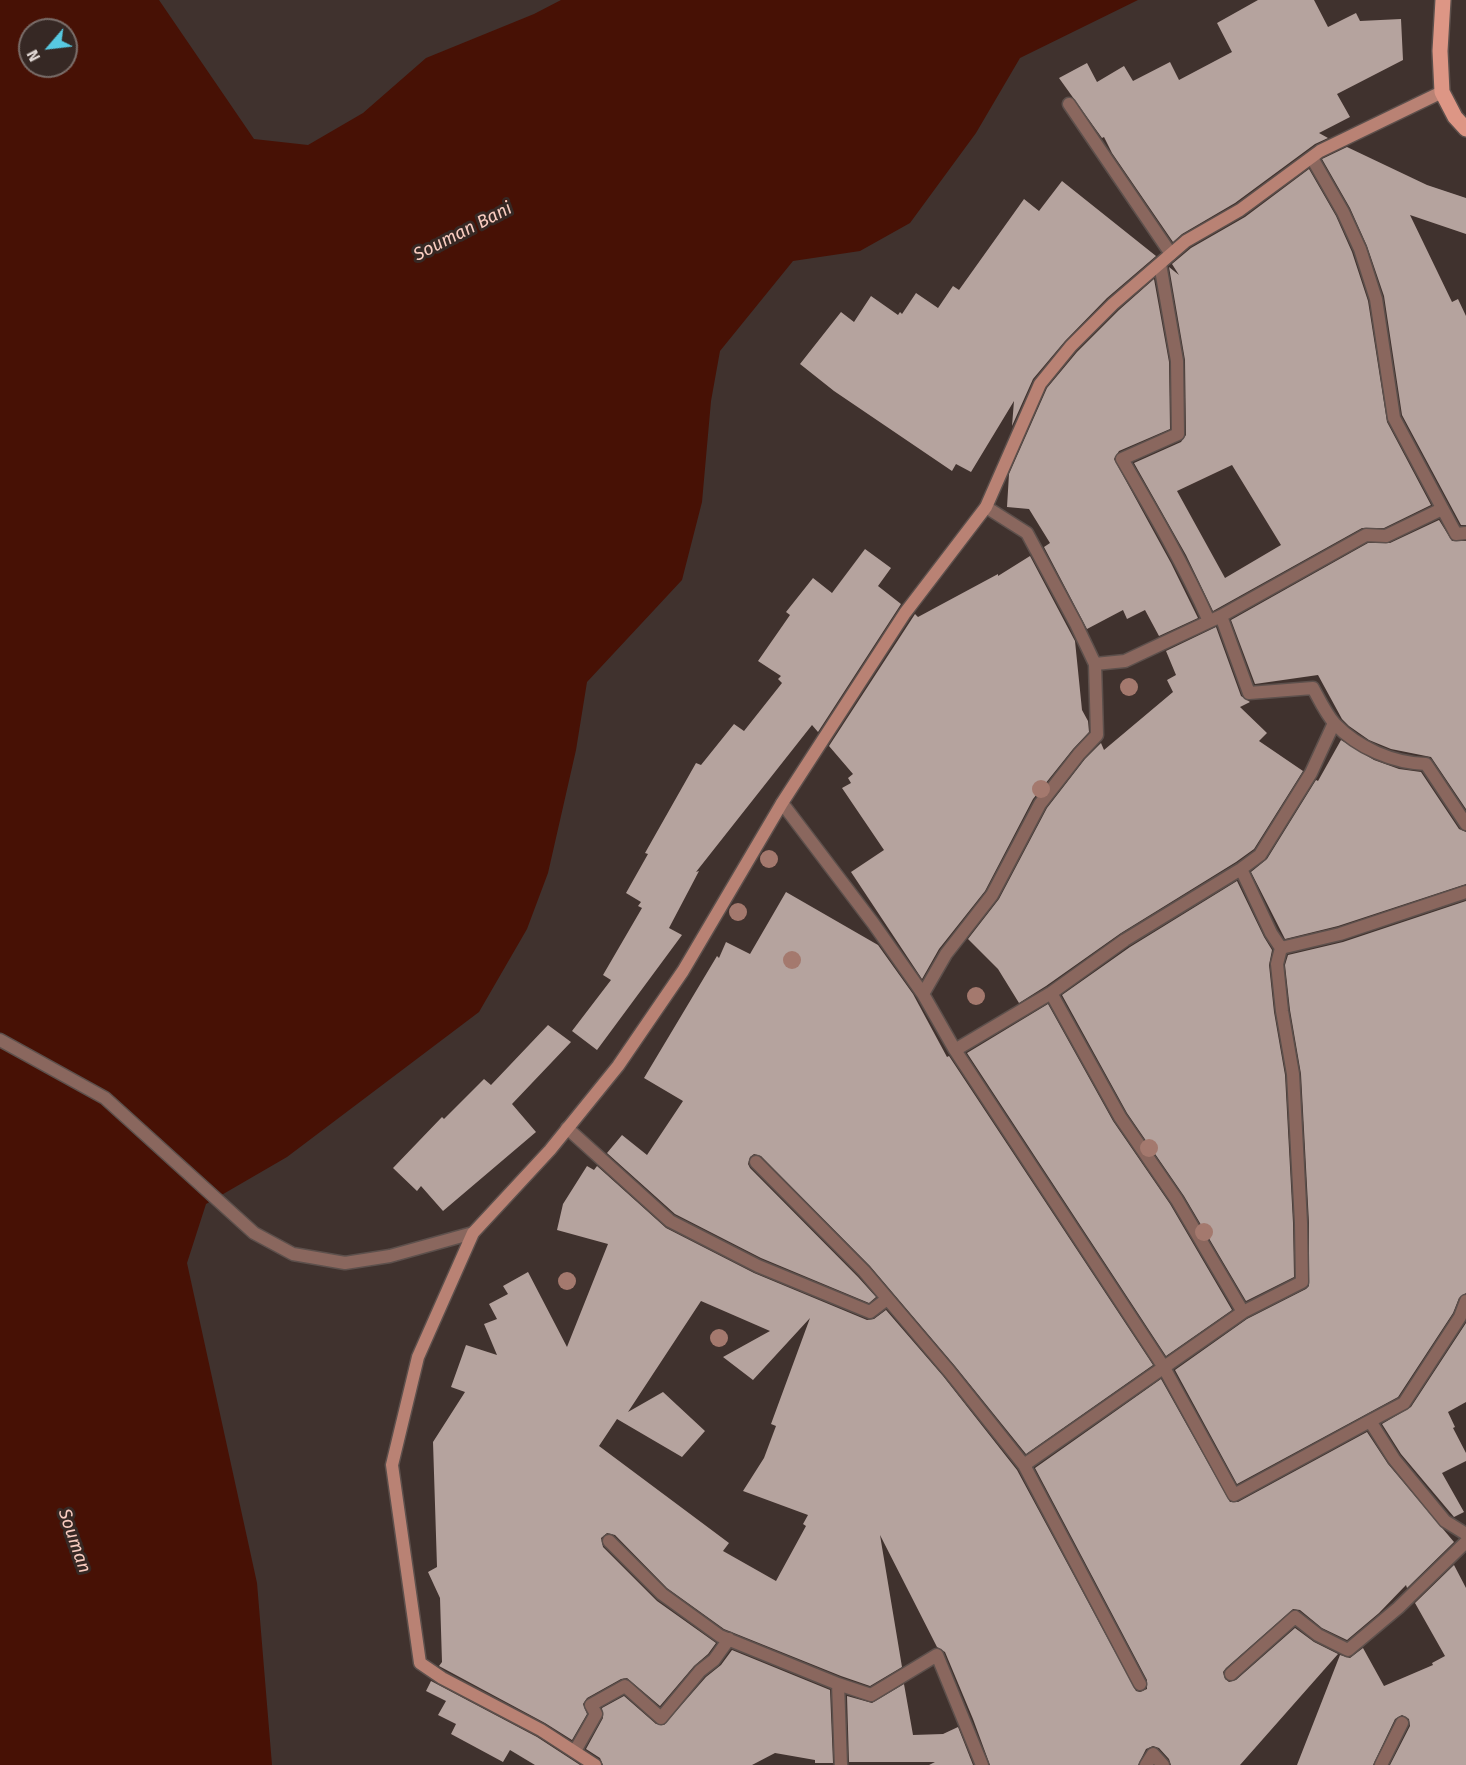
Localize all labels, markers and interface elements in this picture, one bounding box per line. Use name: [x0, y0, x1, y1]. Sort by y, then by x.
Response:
north arrow: [18, 18, 78, 78]
text: N: [23, 47, 44, 65]
water label: Souman Bani: [410, 198, 516, 266]
water label: Souman: [53, 1506, 95, 1576]

